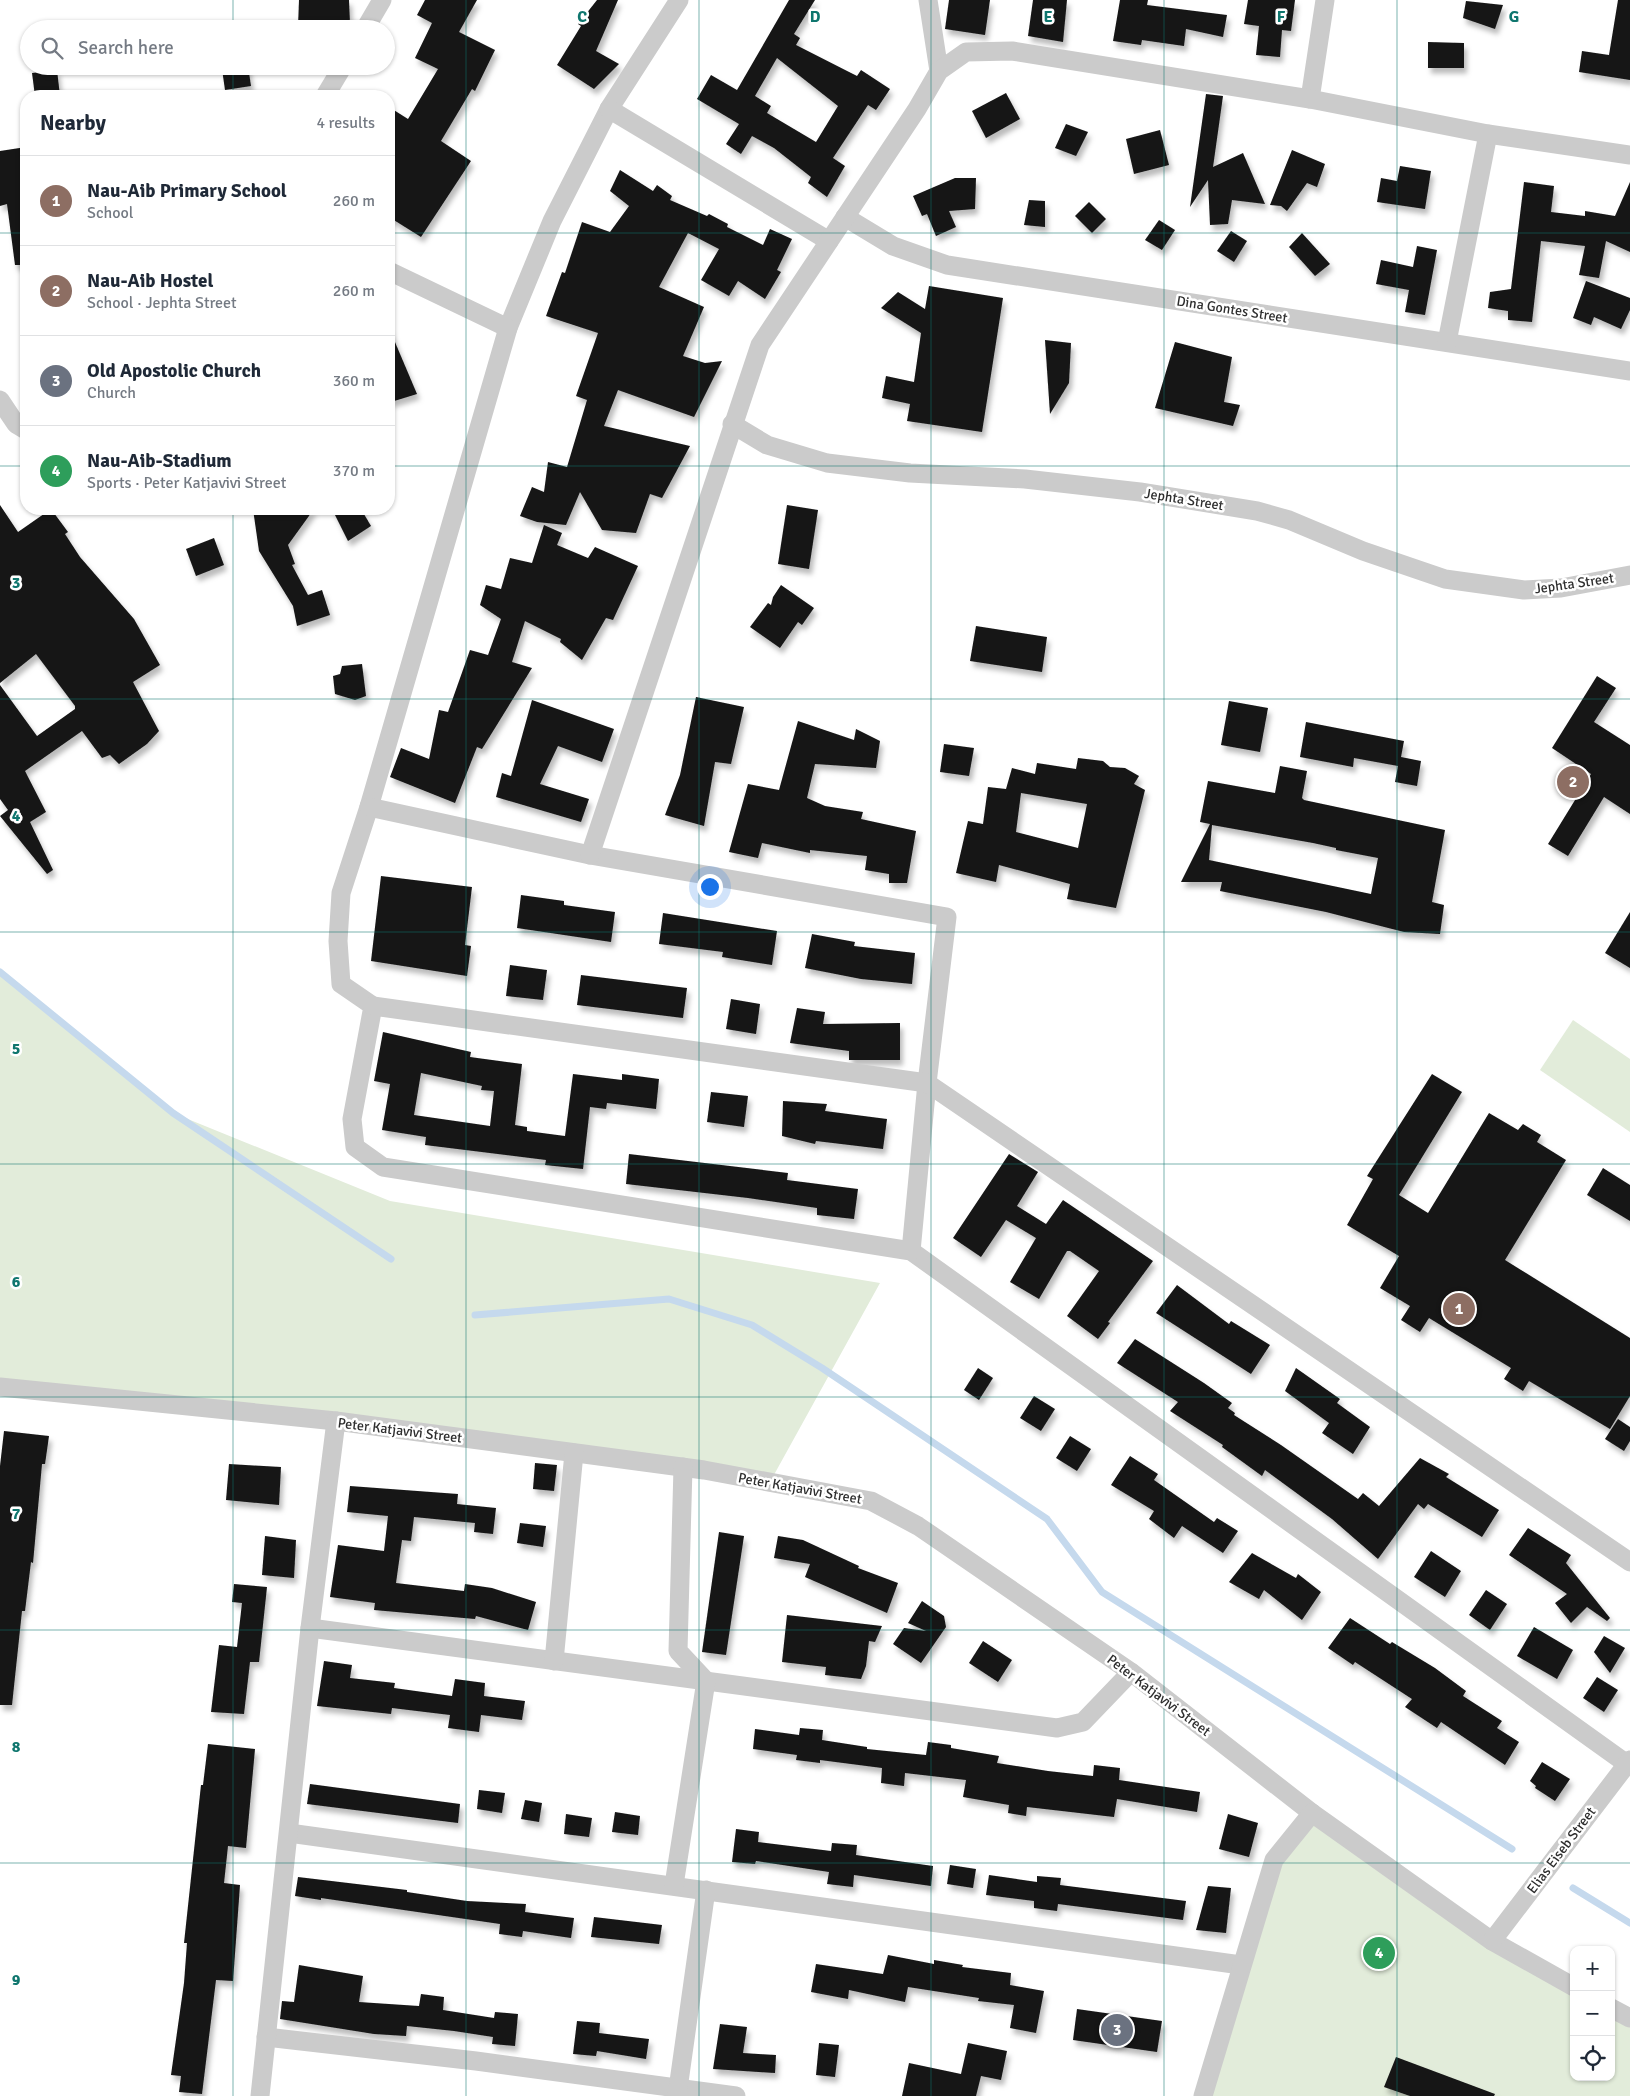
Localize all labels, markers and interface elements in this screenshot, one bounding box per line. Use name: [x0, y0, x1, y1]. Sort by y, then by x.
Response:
text: C: [577, 7, 587, 27]
text: D: [810, 7, 821, 27]
text: E: [1043, 7, 1053, 27]
text: F: [1277, 7, 1286, 27]
text: G: [1509, 7, 1519, 27]
search box: [20, 20, 395, 75]
icon: search: [38, 34, 66, 62]
text: Search here: [78, 36, 174, 60]
text: Nearby: [40, 110, 106, 136]
text: 4 results: [316, 113, 375, 133]
text: Nau-Aib Primary School: [87, 179, 287, 203]
text: 1: [52, 191, 60, 211]
text: 260 m: [333, 191, 375, 211]
text: School: [87, 203, 133, 223]
text: Nau-Aib Hostel: [87, 269, 213, 293]
text: 2: [52, 281, 60, 301]
text: 260 m: [333, 281, 375, 301]
street label: Dina Gontes Street: [1175, 292, 1289, 327]
text: School · Jephta Street: [87, 293, 237, 313]
text: Old Apostolic Church: [87, 359, 261, 383]
text: 3: [52, 371, 60, 391]
text: 360 m: [333, 371, 375, 391]
text: Church: [87, 383, 136, 403]
text: Nau-Aib-Stadium: [87, 449, 232, 473]
text: 4: [52, 461, 60, 481]
text: 370 m: [333, 461, 375, 481]
text: Sports · Peter Katjavivi Street: [87, 473, 286, 493]
street label: Jephta Street: [1143, 485, 1225, 514]
street label: Jephta Street: [1533, 570, 1615, 597]
text: 3: [12, 573, 20, 593]
pin: 2: [1557, 763, 1589, 801]
text: 4: [12, 806, 21, 826]
your location: [697, 874, 723, 900]
text: 5: [12, 1039, 20, 1059]
text: 6: [12, 1272, 21, 1292]
pin: 1: [1443, 1290, 1475, 1328]
street label: Peter Katjavivi Street: [337, 1414, 463, 1447]
street label: Peter Katjavivi Street: [737, 1469, 863, 1508]
text: 7: [12, 1504, 21, 1524]
street label: Peter Katjavivi Street: [1104, 1651, 1214, 1740]
text: 8: [12, 1737, 21, 1757]
street label: Elias Eiseb Street: [1523, 1804, 1599, 1897]
pin: 4: [1363, 1934, 1395, 1972]
map controls: [1570, 1946, 1615, 2081]
button: +: [1570, 1946, 1615, 1991]
text: 9: [12, 1970, 21, 1990]
button: −: [1570, 1991, 1615, 2036]
pin: 3: [1101, 2011, 1133, 2049]
button: locate: [1570, 2036, 1615, 2081]

